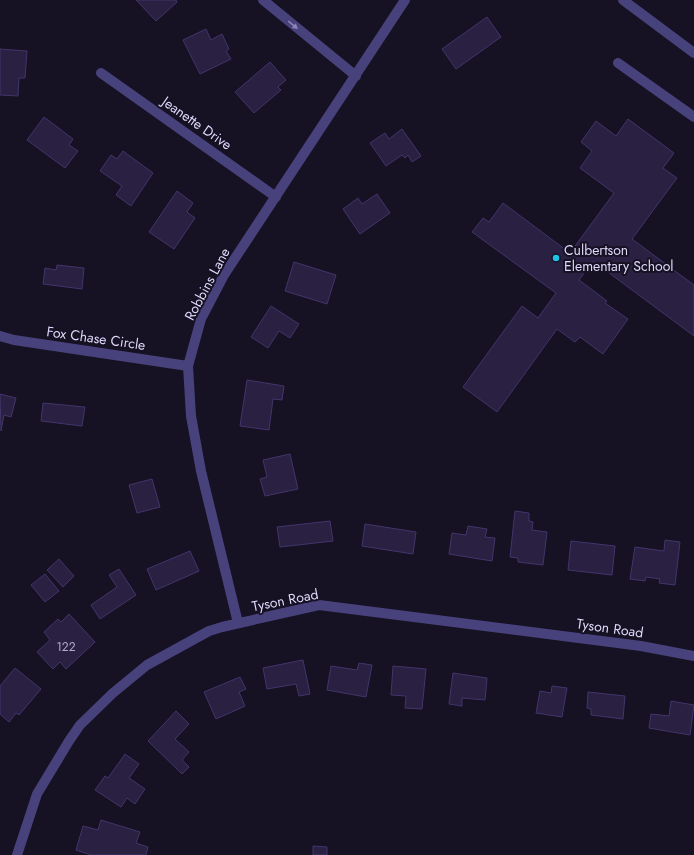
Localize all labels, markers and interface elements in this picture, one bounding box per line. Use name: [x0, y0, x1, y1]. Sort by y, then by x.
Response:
one-way arrow: [288, 20, 299, 29]
street label: Jeanette Drive: [156, 90, 236, 154]
place label: Culbertson Elementary School: [564, 240, 674, 276]
street label: Robbins Lane: [179, 244, 235, 324]
marker: Culbertson Elementary School: [551, 253, 561, 263]
street label: Fox Chase Circle: [45, 321, 147, 355]
street label: Tyson Road: [250, 584, 320, 616]
street label: Tyson Road: [575, 613, 645, 643]
house number: 122: [56, 638, 76, 656]

